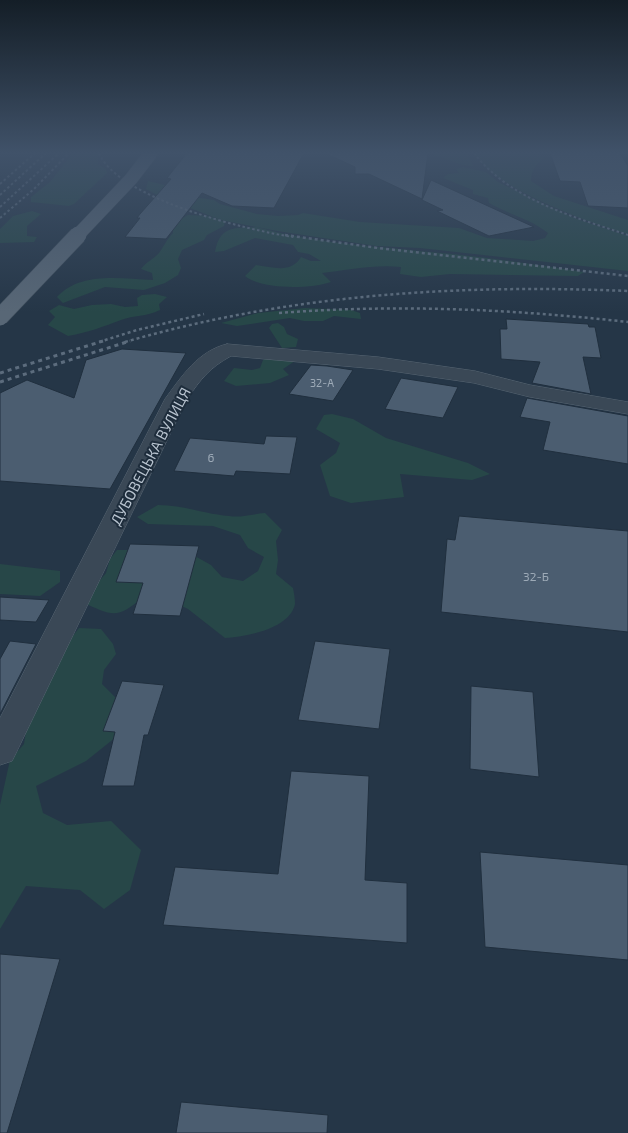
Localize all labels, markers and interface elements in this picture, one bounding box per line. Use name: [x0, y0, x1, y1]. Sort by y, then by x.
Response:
house number: 32-А: [310, 376, 334, 389]
street label: ДУБОВЕЦЬКА ВУЛИЦЯ: [106, 384, 194, 528]
house number: 6: [208, 450, 215, 464]
house number: 32-Б: [523, 569, 549, 583]

